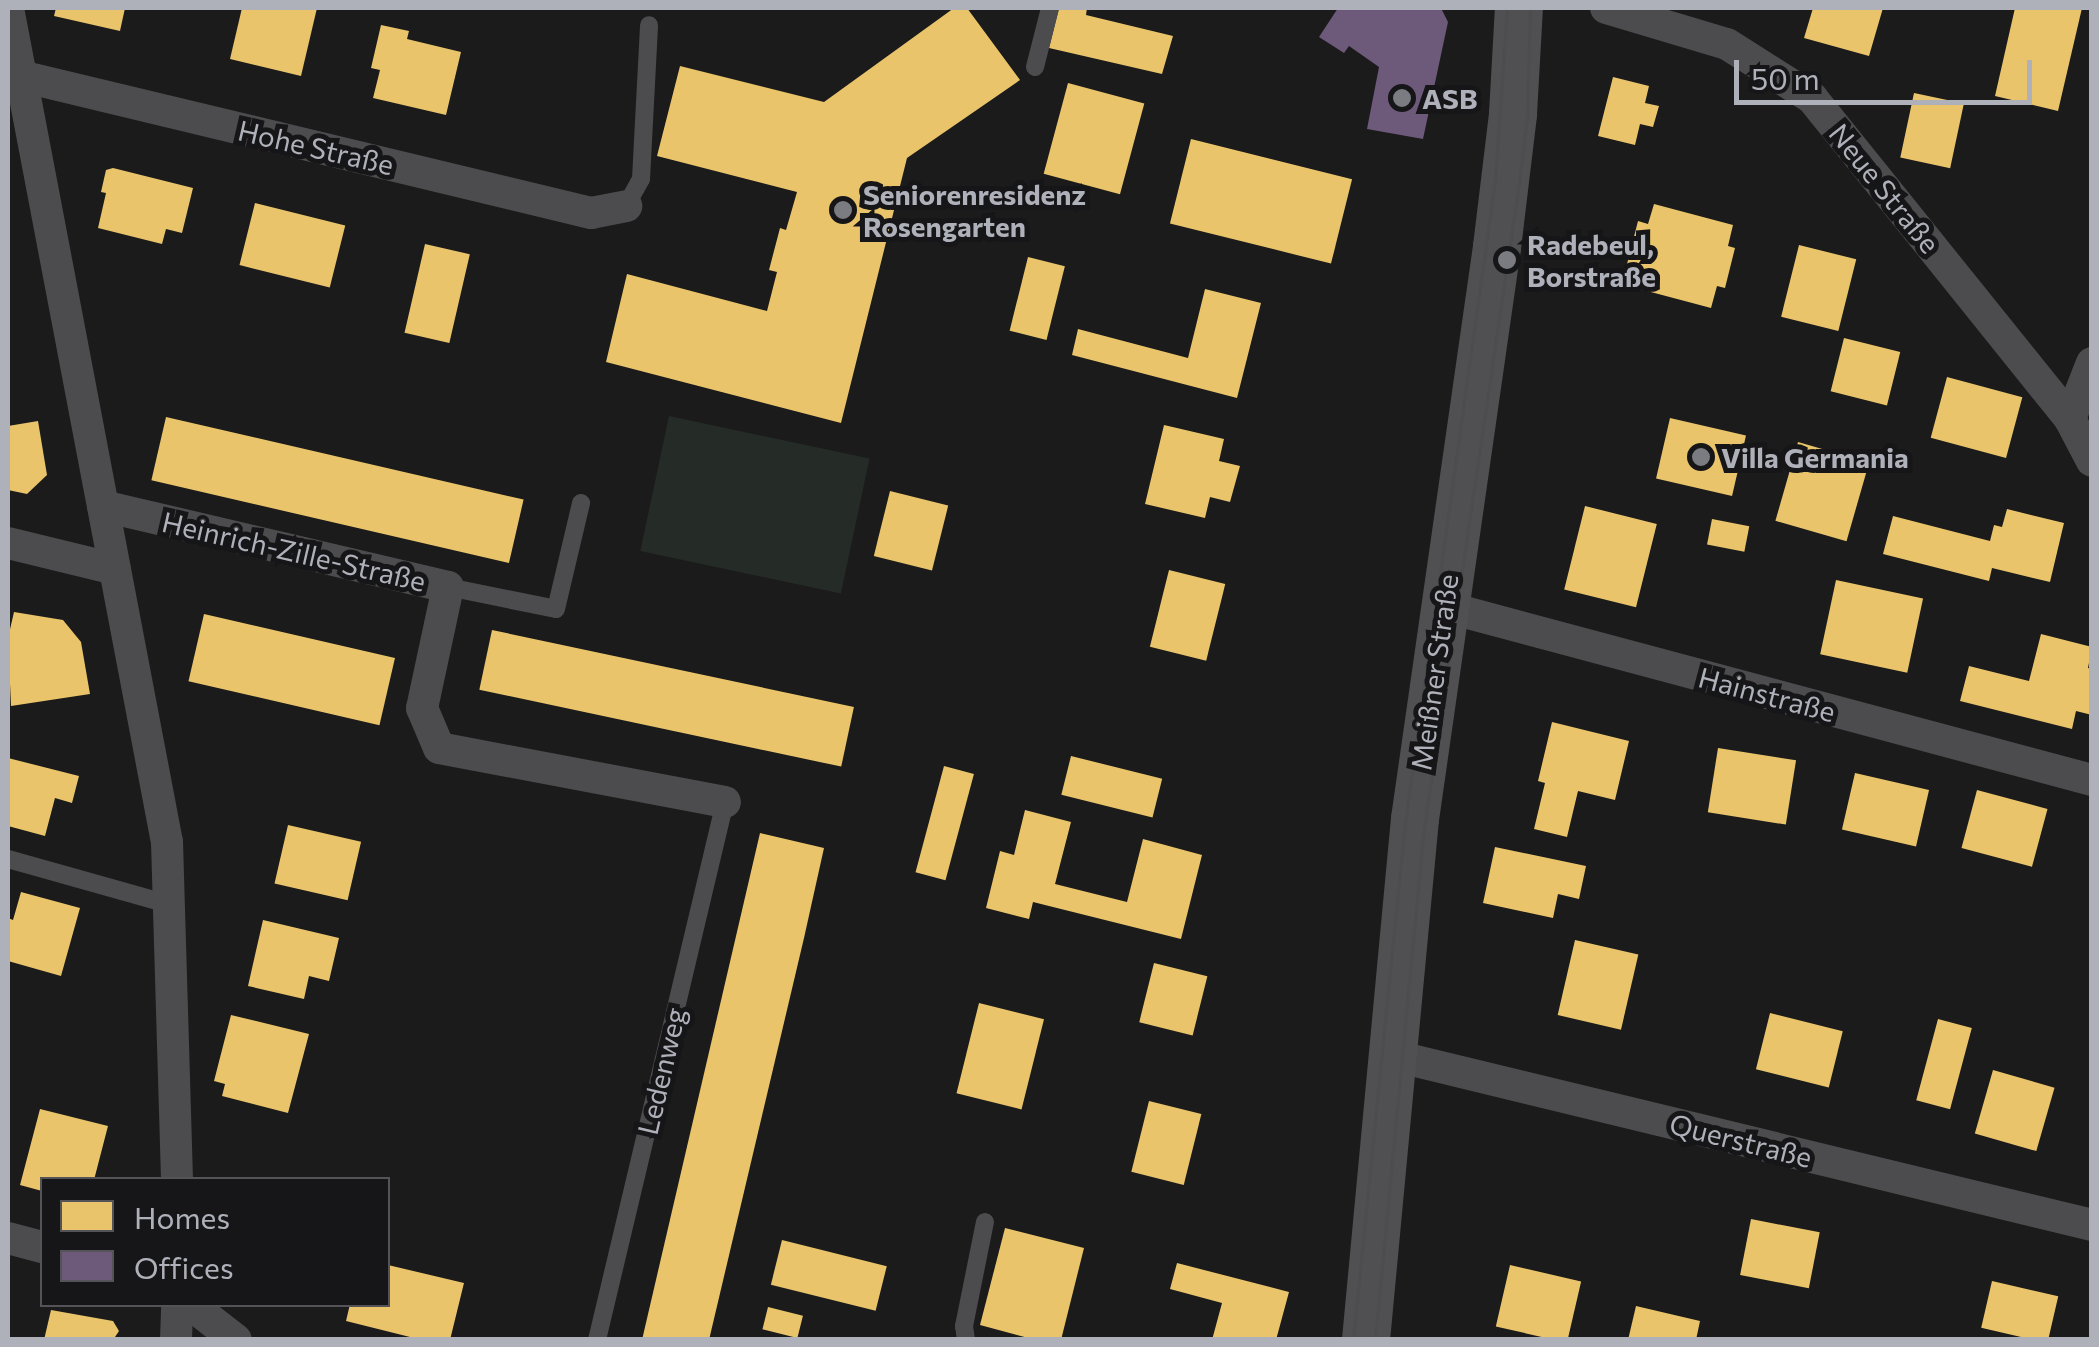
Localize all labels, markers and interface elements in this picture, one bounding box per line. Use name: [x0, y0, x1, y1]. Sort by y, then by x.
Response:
scale bar: [1739, 40, 2036, 102]
text: 50 m: [1751, 59, 1820, 96]
place label: ASB: [1422, 81, 1477, 115]
marker: ASB: [1391, 87, 1413, 109]
street label: Hohe Straße: [235, 113, 397, 181]
street label: Neue Straße: [1823, 117, 1947, 259]
place label: Seniorenresidenz Rosengarten: [863, 177, 1086, 243]
marker: Seniorenresidenz Rosengarten: [832, 199, 854, 221]
place label: Radebeul, Borstraße: [1527, 227, 1656, 293]
marker: Radebeul, Borstraße: [1496, 249, 1518, 271]
place label: Villa Germania: [1721, 440, 1909, 474]
marker: Villa Germania: [1690, 446, 1712, 468]
street label: Heinrich-Zille-Straße: [159, 504, 429, 598]
street label: Meißner Straße: [1404, 572, 1464, 772]
street label: Hainstraße: [1695, 660, 1839, 728]
street label: Ledenweg: [630, 1004, 692, 1138]
street label: Querstraße: [1666, 1106, 1816, 1174]
legend: [40, 1177, 390, 1307]
text: Homes: [134, 1198, 230, 1235]
text: Offices: [134, 1248, 234, 1285]

